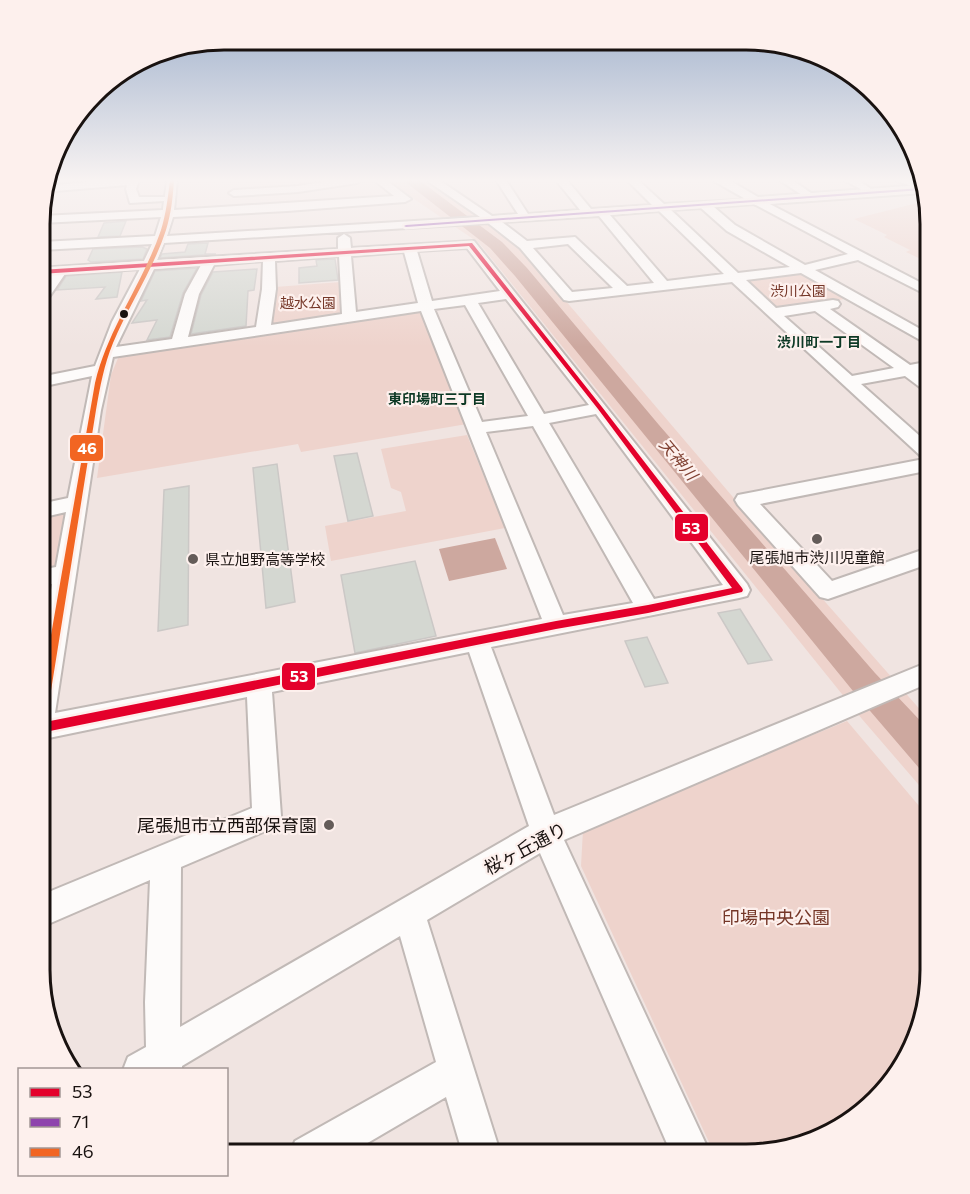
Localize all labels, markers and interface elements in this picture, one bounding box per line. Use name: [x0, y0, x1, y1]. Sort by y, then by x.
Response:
park label: 渋川公園: [770, 282, 826, 299]
park label: 越水公園: [280, 294, 336, 311]
unlabelled marker: [118, 308, 130, 320]
district label: 渋川町一丁目: [777, 333, 861, 350]
district label: 東印場町三丁目: [388, 390, 486, 407]
line badge: 46: [69, 434, 104, 462]
water label: 天神川: [656, 435, 703, 485]
text: 46: [77, 438, 97, 457]
line badge: 53: [674, 513, 709, 542]
text: 53: [682, 518, 700, 537]
marker: 尾張旭市渋川児童館: [810, 532, 824, 546]
place label: 尾張旭市渋川児童館: [749, 548, 885, 566]
place label: 県立旭野高等学校: [205, 550, 325, 568]
marker: 県立旭野高等学校: [186, 552, 200, 566]
line badge: 53: [281, 662, 316, 691]
text: 53: [290, 666, 308, 685]
place label: 尾張旭市立西部保育園: [137, 814, 317, 836]
street label: 桜ヶ丘通り: [480, 817, 570, 879]
marker: 尾張旭市立西部保育園: [322, 818, 336, 832]
park label: 印場中央公園: [722, 906, 830, 928]
legend: [18, 1068, 228, 1176]
text: 53: [72, 1080, 93, 1102]
text: 71: [72, 1110, 89, 1132]
text: 46: [72, 1140, 94, 1162]

